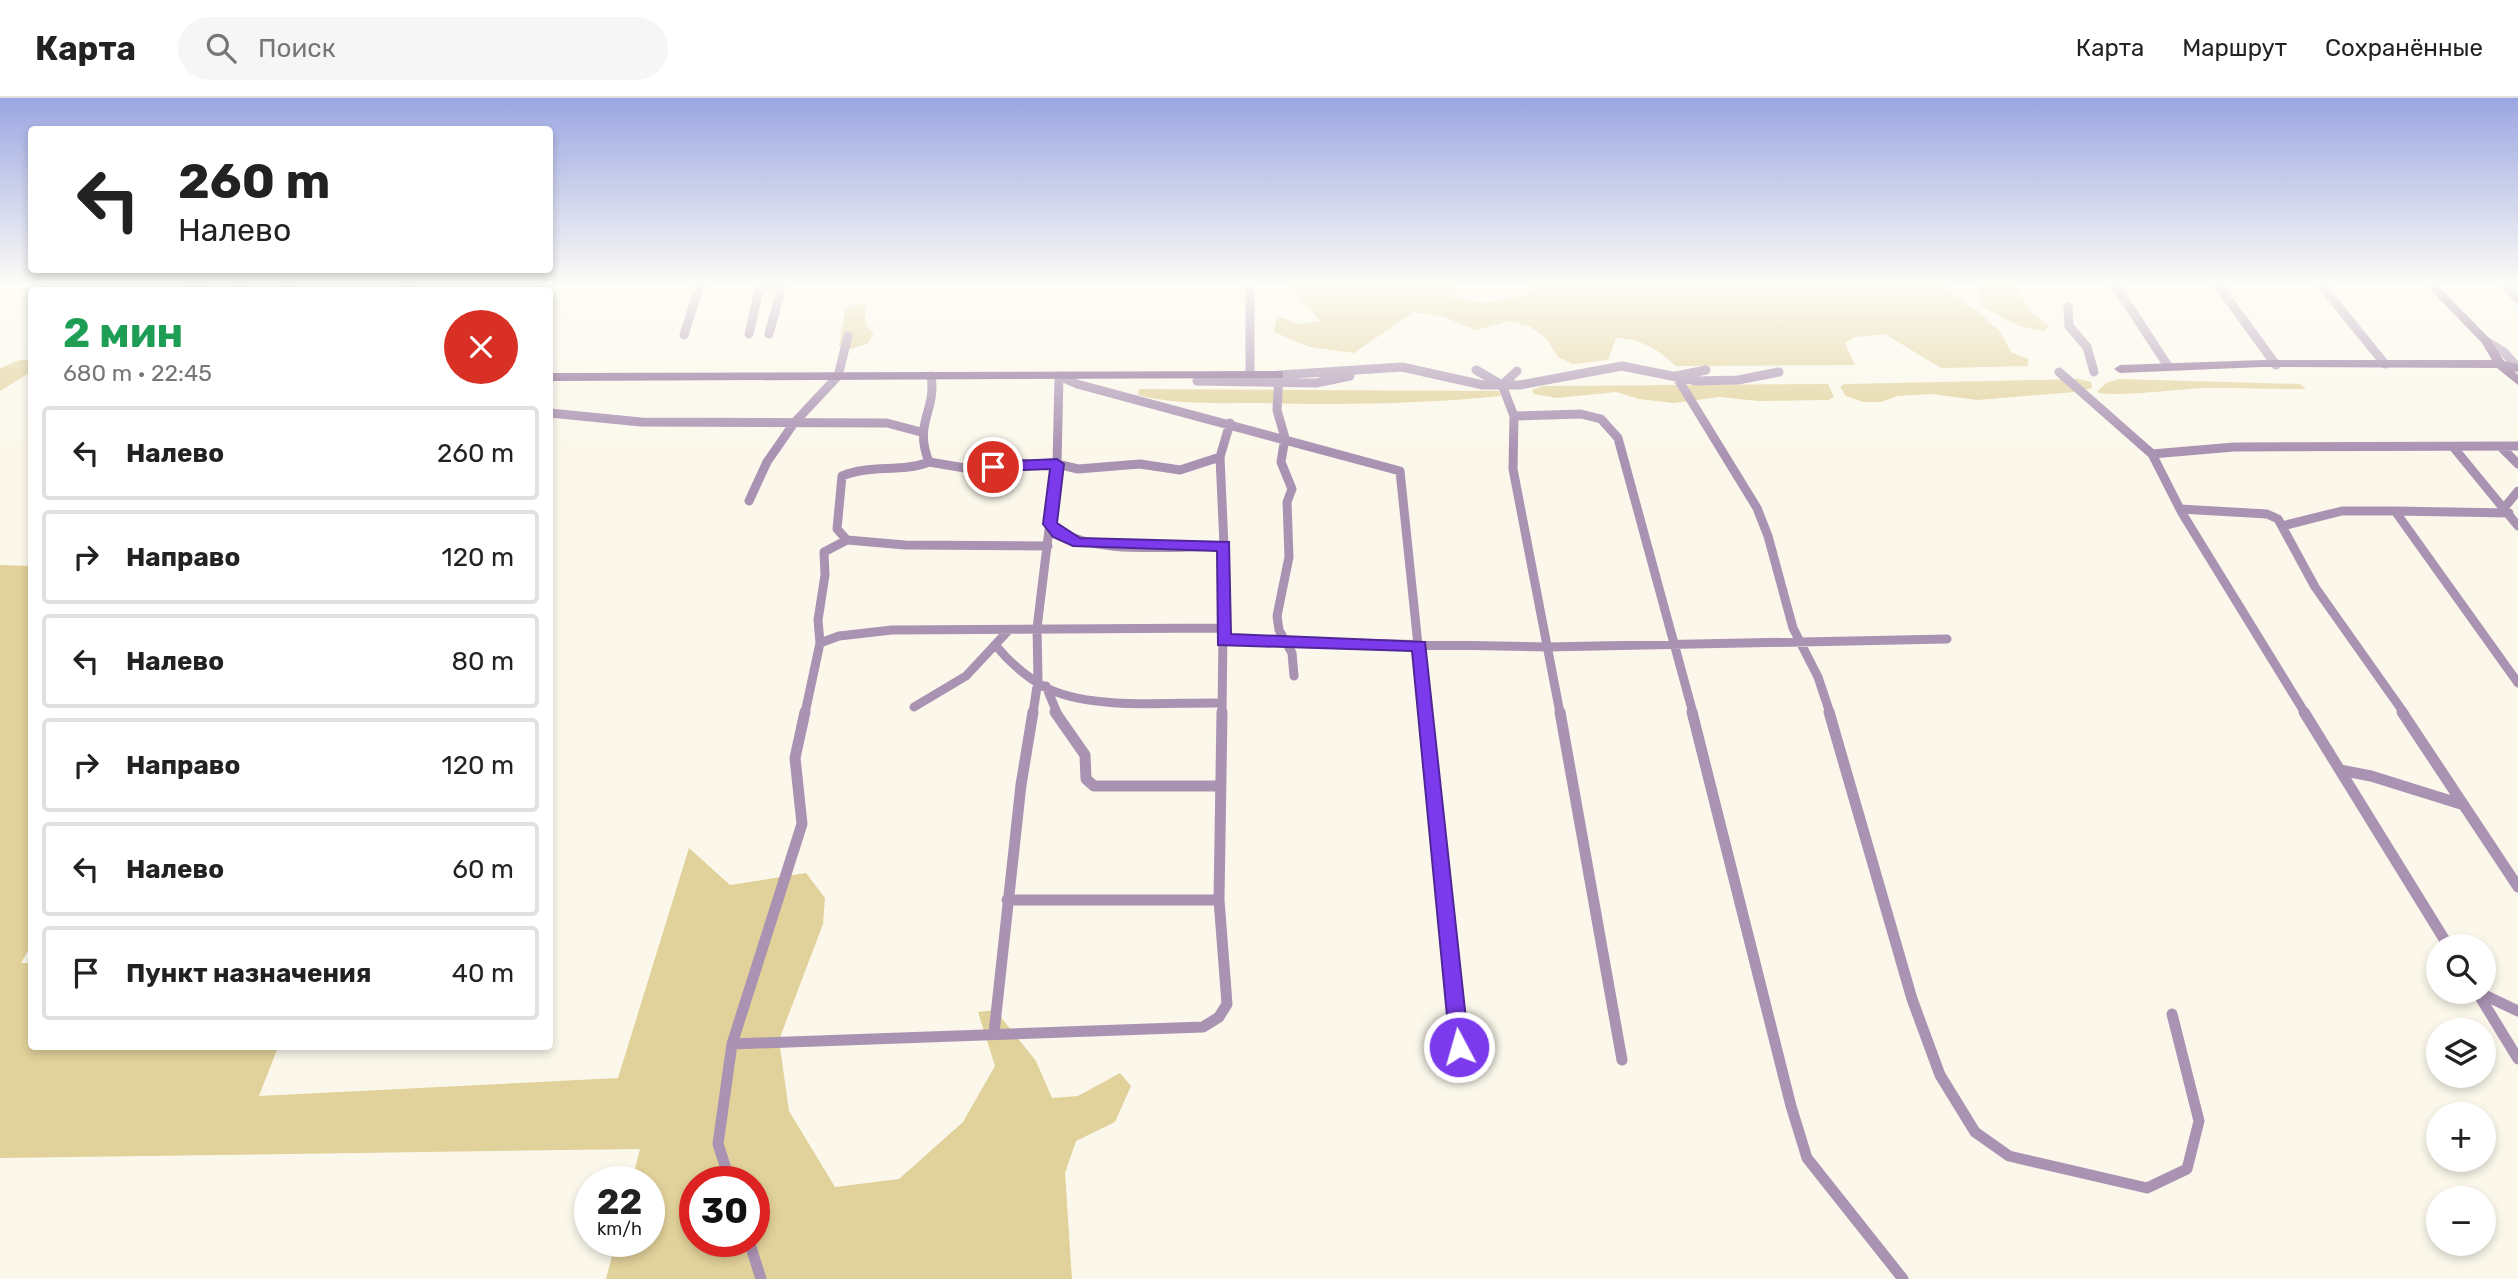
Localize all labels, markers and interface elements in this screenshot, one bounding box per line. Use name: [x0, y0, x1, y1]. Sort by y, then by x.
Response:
search box: [178, 17, 668, 80]
text: Карта: [35, 29, 136, 68]
icon: search: [202, 29, 240, 67]
text: Поиск: [258, 33, 336, 64]
text: Карта: [2076, 34, 2144, 62]
text: Маршрут: [2182, 34, 2287, 62]
text: Сохранённые: [2325, 34, 2483, 62]
text: 260 m: [178, 152, 330, 210]
icon: left: [63, 154, 154, 245]
text: Налево: [178, 211, 291, 249]
text: 2 мин: [63, 308, 183, 358]
button: close: [444, 310, 518, 384]
text: 680 m · 22:45: [63, 359, 212, 387]
icon: left: [67, 434, 105, 472]
pin: [963, 437, 1023, 497]
text: Налево: [126, 438, 224, 469]
text: 260 m: [437, 438, 514, 469]
icon: arrive: [974, 448, 1012, 486]
icon: right: [67, 538, 105, 576]
text: Направо: [126, 542, 240, 573]
text: 120 m: [442, 542, 514, 573]
icon: left: [67, 642, 105, 680]
text: Налево: [126, 646, 224, 677]
text: 80 m: [451, 646, 514, 677]
icon: right: [67, 746, 105, 784]
text: Направо: [126, 750, 240, 781]
text: 120 m: [442, 750, 514, 781]
icon: left: [67, 850, 105, 888]
text: Налево: [126, 854, 224, 885]
text: 60 m: [452, 854, 514, 885]
map controls: [2426, 934, 2496, 1256]
button: search: [2426, 934, 2496, 1004]
icon: arrive: [67, 954, 105, 992]
text: Пункт назначения: [126, 958, 371, 989]
text: 40 m: [452, 958, 514, 989]
position arrow: [1422, 1010, 1496, 1084]
button: layers: [2426, 1018, 2496, 1088]
button: +: [2426, 1102, 2496, 1172]
speed limit sign: 30: [679, 1166, 770, 1257]
text: 22: [597, 1181, 642, 1223]
button: −: [2426, 1186, 2496, 1256]
text: km/h: [597, 1218, 642, 1240]

